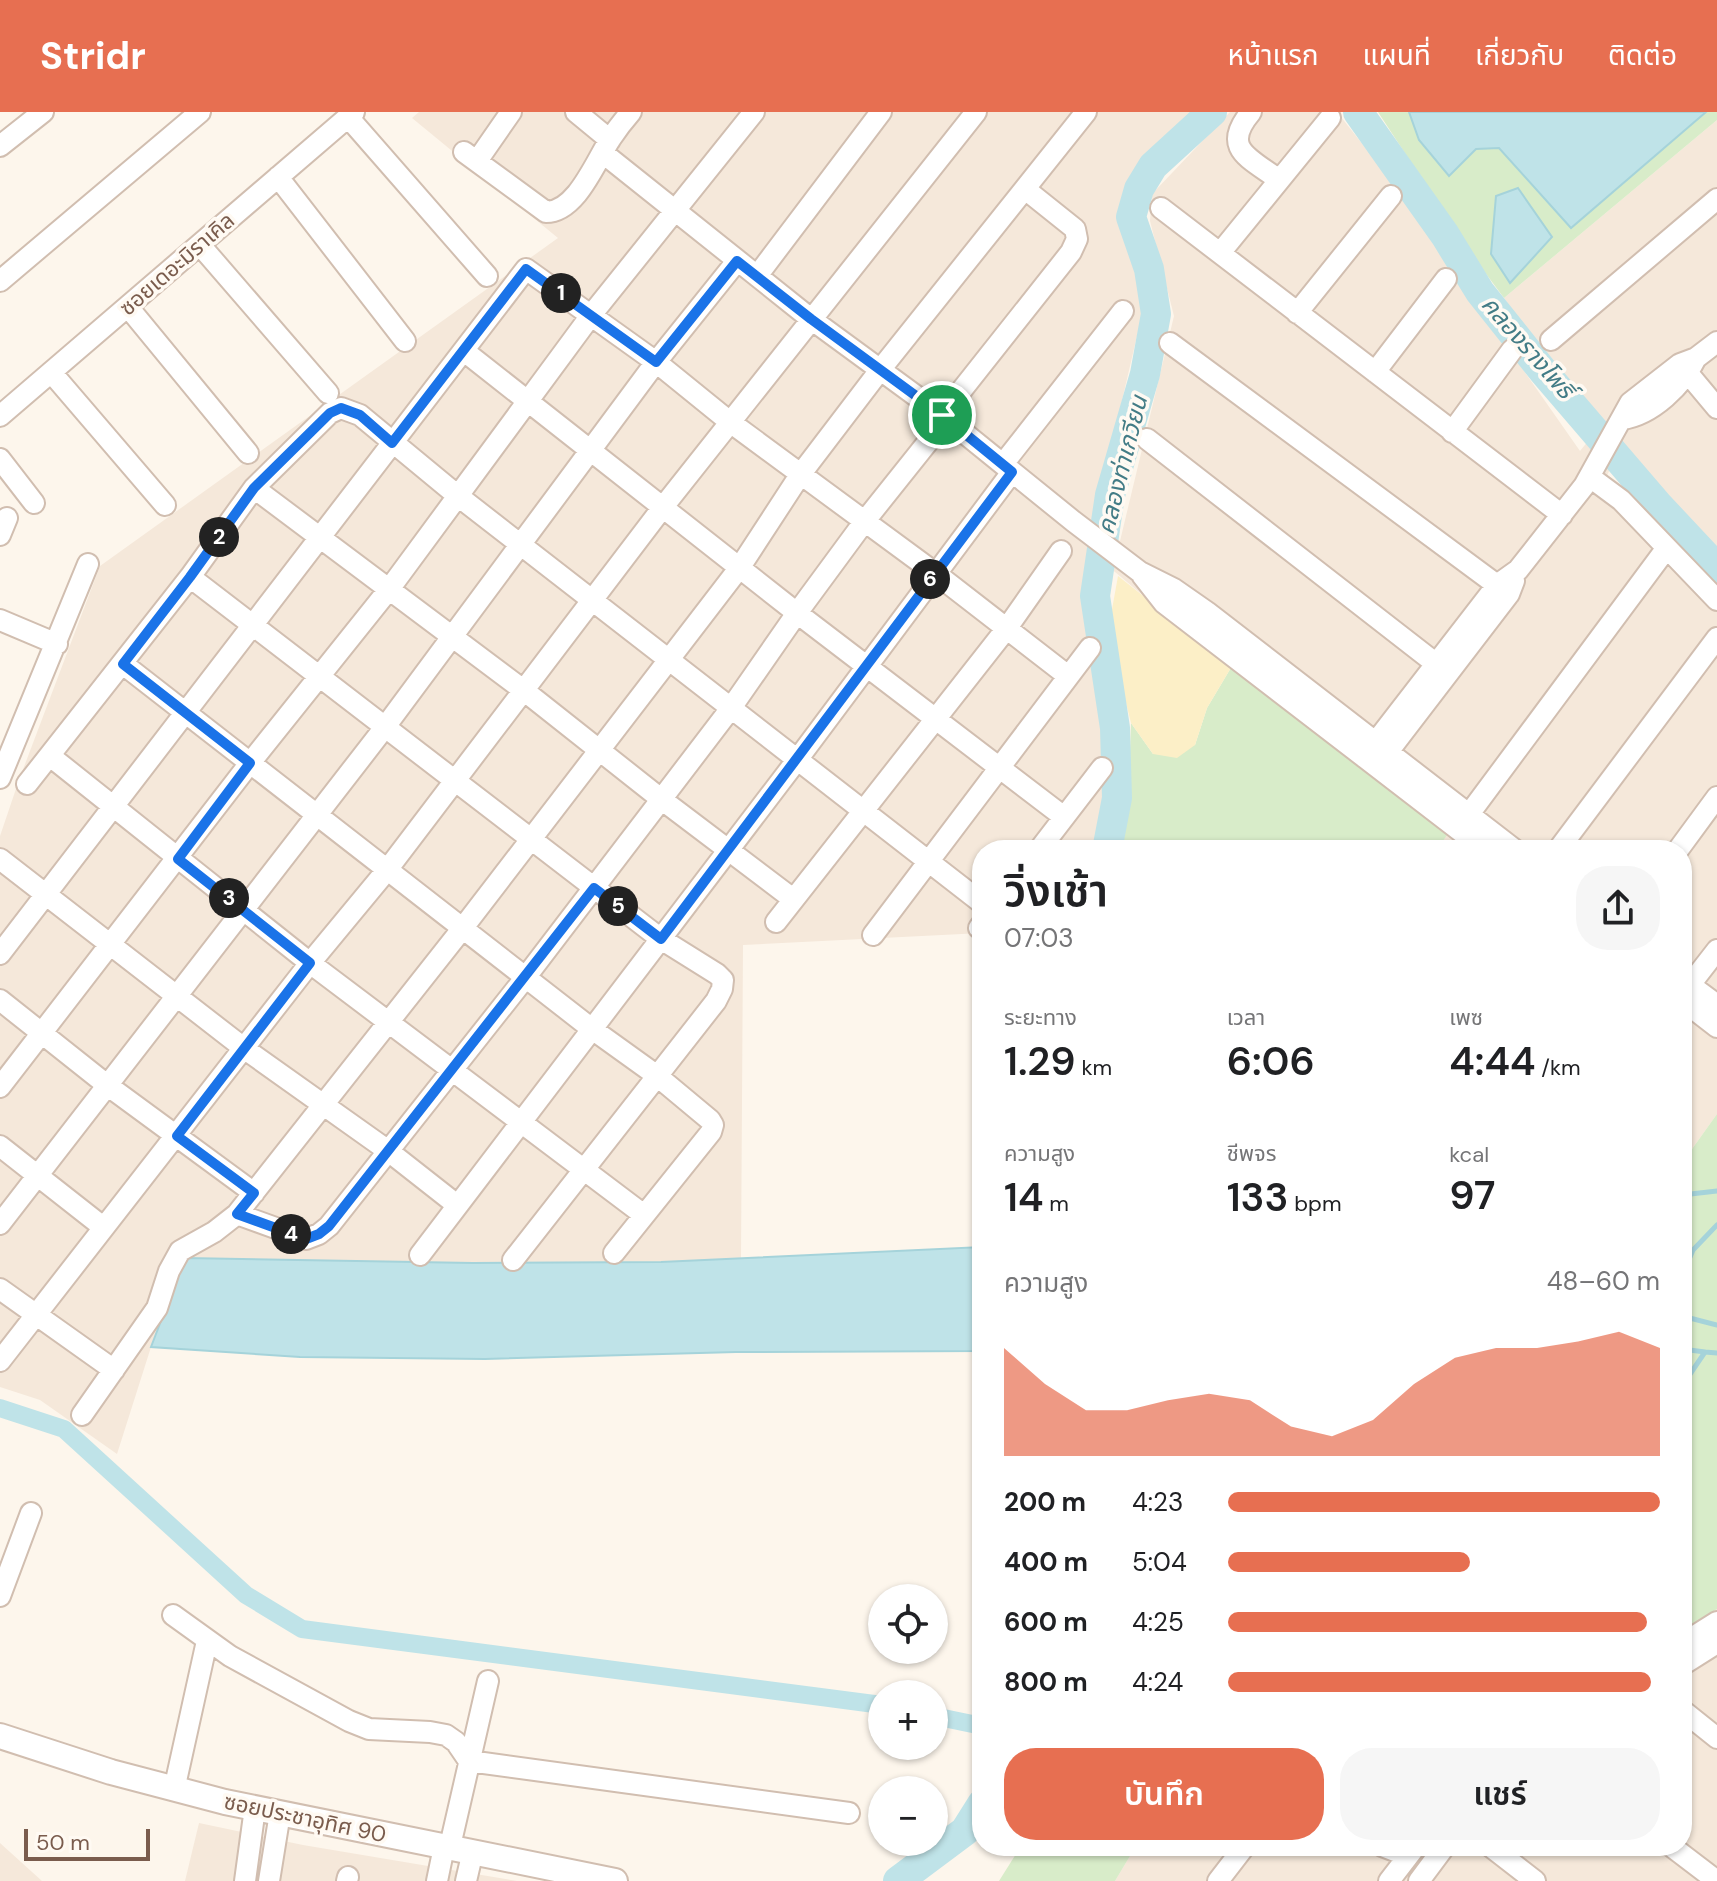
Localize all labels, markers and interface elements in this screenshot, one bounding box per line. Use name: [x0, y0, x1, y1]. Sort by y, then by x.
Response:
text: Stridr: [40, 31, 146, 81]
text: หน้าแรก: [1228, 37, 1319, 74]
text: แผนที่: [1363, 37, 1431, 74]
text: เกี่ยวกับ: [1475, 37, 1564, 74]
text: ติดต่อ: [1608, 37, 1677, 74]
street label: ซอยเดอะมิราเคิล: [113, 206, 241, 322]
pin: 1: [541, 273, 581, 313]
text: 1: [557, 278, 565, 307]
water label: คลองรางโพธิ์: [1475, 289, 1585, 410]
pin: [908, 381, 976, 449]
water label: คลองท่าเกวียน: [1090, 391, 1154, 538]
icon: arrive: [920, 393, 964, 437]
pin: 2: [199, 517, 239, 557]
text: 2: [213, 522, 225, 551]
pin: 6: [910, 559, 950, 599]
text: 6: [923, 564, 937, 593]
text: วิ่งเช้า: [1004, 862, 1108, 920]
button: share: [1576, 866, 1660, 950]
pin: 3: [209, 878, 249, 918]
text: 3: [222, 883, 236, 912]
pin: 5: [598, 886, 638, 926]
text: 5: [611, 891, 625, 920]
text: 07:03: [1004, 921, 1074, 955]
text: ระยะทาง: [1004, 1003, 1077, 1032]
text: เวลา: [1227, 1003, 1265, 1032]
text: เพซ: [1449, 1003, 1483, 1032]
text: 1.29: [1004, 1035, 1076, 1087]
text: 6:06: [1227, 1035, 1315, 1087]
text: 4:44: [1449, 1035, 1535, 1087]
text: km: [1076, 1053, 1112, 1082]
text: /km: [1535, 1053, 1581, 1082]
text: ความสูง: [1004, 1139, 1075, 1168]
text: ชีพจร: [1227, 1139, 1277, 1168]
text: kcal: [1449, 1140, 1489, 1169]
text: 97: [1449, 1169, 1495, 1221]
text: 14: [1004, 1171, 1043, 1223]
text: 133: [1227, 1171, 1289, 1223]
text: m: [1043, 1189, 1069, 1218]
text: bpm: [1289, 1189, 1342, 1218]
pin: 4: [271, 1214, 311, 1254]
text: 4: [284, 1219, 298, 1248]
text: 48–60 m: [1547, 1264, 1660, 1298]
text: ความสูง: [1004, 1266, 1088, 1300]
text: 200 m: [1004, 1485, 1086, 1519]
text: 4:23: [1132, 1485, 1183, 1519]
text: 400 m: [1004, 1545, 1088, 1579]
text: 5:04: [1132, 1545, 1187, 1579]
map controls: [868, 1584, 948, 1856]
button: locate: [868, 1584, 948, 1664]
text: 600 m: [1004, 1605, 1088, 1639]
text: 4:25: [1132, 1605, 1184, 1639]
text: 800 m: [1004, 1665, 1088, 1699]
text: 4:24: [1132, 1665, 1183, 1699]
button: +: [868, 1680, 948, 1760]
button: บันทึก: [1004, 1748, 1324, 1840]
button: แชร์: [1340, 1748, 1660, 1840]
button: −: [868, 1776, 948, 1856]
street label: ซอยประชาอุทิศ 90: [221, 1787, 389, 1849]
scale bar: [24, 1825, 150, 1861]
text: 50 m: [36, 1828, 90, 1857]

